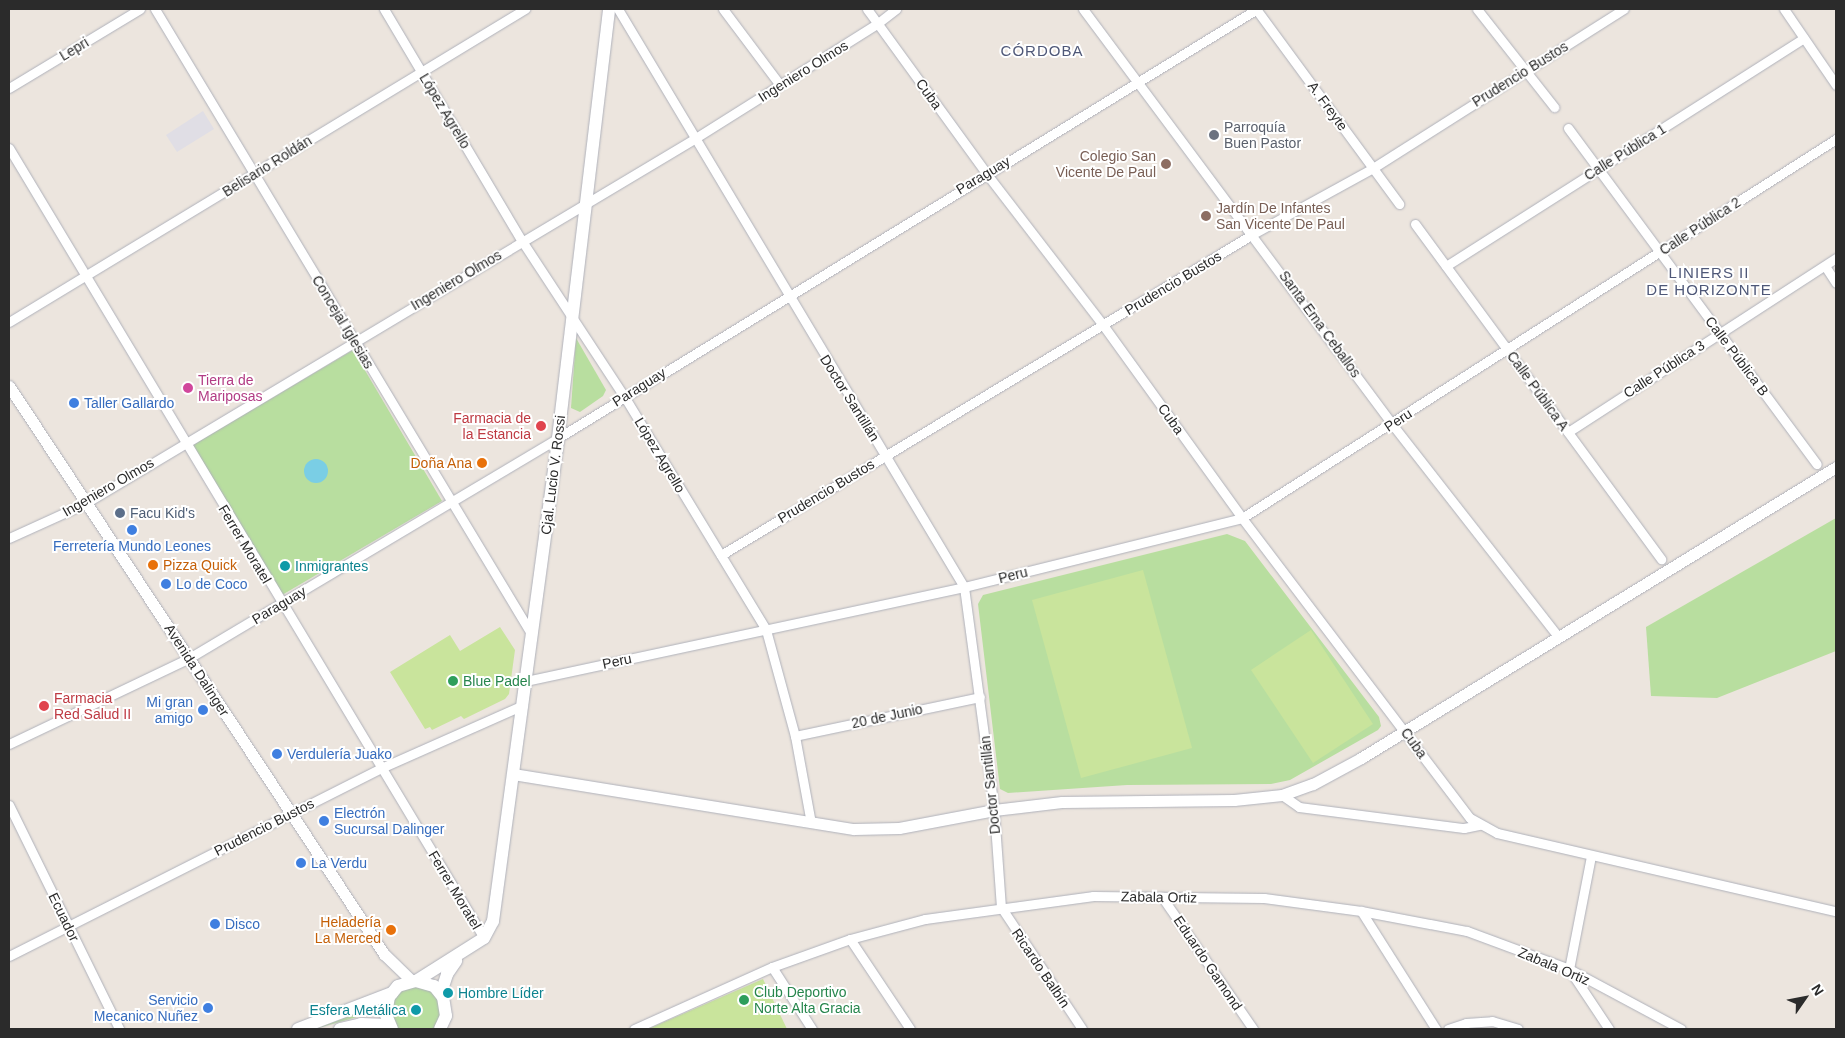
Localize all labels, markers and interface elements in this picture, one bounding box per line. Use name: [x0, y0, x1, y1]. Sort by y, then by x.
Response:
street label: Lepri: [56, 34, 92, 64]
street label: Ingeniero Olmos: [755, 37, 851, 105]
street label: Prudencio Bustos: [1469, 38, 1571, 110]
district label: CÓRDOBA: [1000, 42, 1084, 60]
street label: López Agrello: [416, 70, 474, 152]
street label: Cuba: [912, 76, 946, 112]
street label: A. Freyte: [1305, 78, 1351, 134]
place label: Parroquía Buen Pastor: [1224, 119, 1301, 152]
street label: Calle Pública 1: [1581, 120, 1669, 184]
marker: Parroquía Buen Pastor: [1208, 129, 1220, 141]
street label: Belisario Roldán: [219, 132, 315, 200]
place label: Colegio San Vicente De Paul: [1056, 148, 1156, 180]
street label: Paraguay: [953, 152, 1013, 198]
marker: Colegio San Vicente De Paul: [1160, 158, 1172, 170]
street label: Calle Pública 2: [1656, 194, 1744, 258]
place label: Jardín De Infantes San Vicente De Paul: [1216, 200, 1345, 232]
marker: Jardín De Infantes San Vicente De Paul: [1200, 210, 1212, 222]
street label: Ingeniero Olmos: [408, 246, 504, 314]
street label: Prudencio Bustos: [1122, 248, 1224, 318]
district label: LINIERS II DE HORIZONTE: [1645, 263, 1773, 298]
street label: Santa Ema Ceballos: [1276, 267, 1364, 381]
street label: Concejal Iglesias: [309, 272, 377, 372]
street label: Calle Pública B: [1702, 313, 1772, 399]
street label: Calle Pública 3: [1620, 337, 1708, 401]
street label: Calle Pública A: [1503, 348, 1573, 434]
street label: Doctor Santillán: [817, 352, 883, 444]
street label: Paraguay: [609, 364, 669, 410]
place label: Tierra de Mariposas: [198, 372, 263, 404]
marker: Tierra de Mariposas: [182, 382, 194, 394]
place label: Taller Gallardo: [84, 395, 174, 411]
marker: Taller Gallardo: [68, 397, 80, 409]
street label: Cuba: [1154, 401, 1188, 437]
street label: Peru: [1381, 405, 1415, 435]
place label: Farmacia de la Estancia: [453, 410, 531, 442]
street label: Cjal. Lucio V. Rossi: [537, 414, 569, 536]
street label: López Agrello: [631, 414, 689, 496]
marker: Farmacia de la Estancia: [535, 420, 547, 432]
street label: Ingeniero Olmos: [59, 454, 157, 520]
place label: Doña Ana: [410, 455, 472, 471]
street label: Prudencio Bustos: [775, 456, 877, 526]
marker: Doña Ana: [476, 457, 488, 469]
street label: Ferrer Moratel: [215, 502, 275, 586]
place label: Facu Kid's: [130, 505, 195, 521]
marker: Facu Kid's: [114, 507, 126, 519]
marker: Ferretería Mundo Leones: [126, 524, 138, 536]
place label: Ferretería Mundo Leones: [53, 538, 211, 554]
place label: Pizza Quick: [163, 557, 237, 573]
place label: Inmigrantes: [295, 558, 368, 574]
marker: Pizza Quick: [147, 559, 159, 571]
marker: Inmigrantes: [279, 560, 291, 572]
street label: Peru: [997, 563, 1029, 587]
place label: Lo de Coco: [176, 576, 248, 592]
marker: Lo de Coco: [160, 578, 172, 590]
street label: Paraguay: [249, 582, 309, 628]
street label: Avenida Dalinger: [161, 621, 233, 719]
street label: Peru: [601, 650, 633, 672]
place label: Blue Padel: [463, 673, 531, 689]
marker: Blue Padel: [447, 675, 459, 687]
place label: Farmacia Red Salud II: [54, 690, 131, 722]
place label: Mi gran amigo: [146, 694, 193, 726]
marker: Farmacia Red Salud II: [38, 700, 50, 712]
street label: 20 de Junio: [850, 700, 924, 732]
marker: Mi gran amigo: [197, 704, 209, 716]
street label: Cuba: [1397, 725, 1431, 761]
street label: Doctor Santillán: [976, 735, 1004, 835]
place label: Verdulería Juako: [287, 746, 392, 762]
marker: Verdulería Juako: [271, 748, 283, 760]
street label: Prudencio Bustos: [211, 795, 317, 859]
place label: Electrón Sucursal Dalinger: [334, 805, 444, 838]
marker: Electrón Sucursal Dalinger: [318, 815, 330, 827]
street label: Ferrer Moratel: [425, 848, 485, 932]
place label: La Verdu: [311, 855, 367, 871]
marker: La Verdu: [295, 857, 307, 869]
street label: Zabala Ortiz: [1121, 888, 1197, 906]
street label: Ecuador: [45, 890, 83, 944]
street label: Eduardo Gamond: [1170, 912, 1246, 1014]
place label: Heladería La Merced: [315, 914, 381, 946]
place label: Disco: [225, 916, 260, 932]
marker: Disco: [209, 918, 221, 930]
marker: Heladería La Merced: [385, 924, 397, 936]
street label: Ricardo Balbín: [1008, 925, 1074, 1011]
street label: Zabala Ortiz: [1516, 943, 1592, 989]
north arrow: [1780, 973, 1830, 1023]
text: N: [1808, 981, 1827, 998]
place label: Club Deportivo Norte Alta Gracia: [754, 984, 861, 1016]
place label: Hombre Líder: [458, 985, 544, 1001]
marker: Hombre Líder: [442, 987, 454, 999]
place label: Servicio Mecanico Nuñez: [94, 992, 198, 1024]
marker: Club Deportivo Norte Alta Gracia: [738, 994, 750, 1006]
marker: Servicio Mecanico Nuñez: [202, 1002, 214, 1014]
place label: Esfera Metálica: [310, 1002, 406, 1018]
marker: Esfera Metálica: [410, 1004, 422, 1016]

